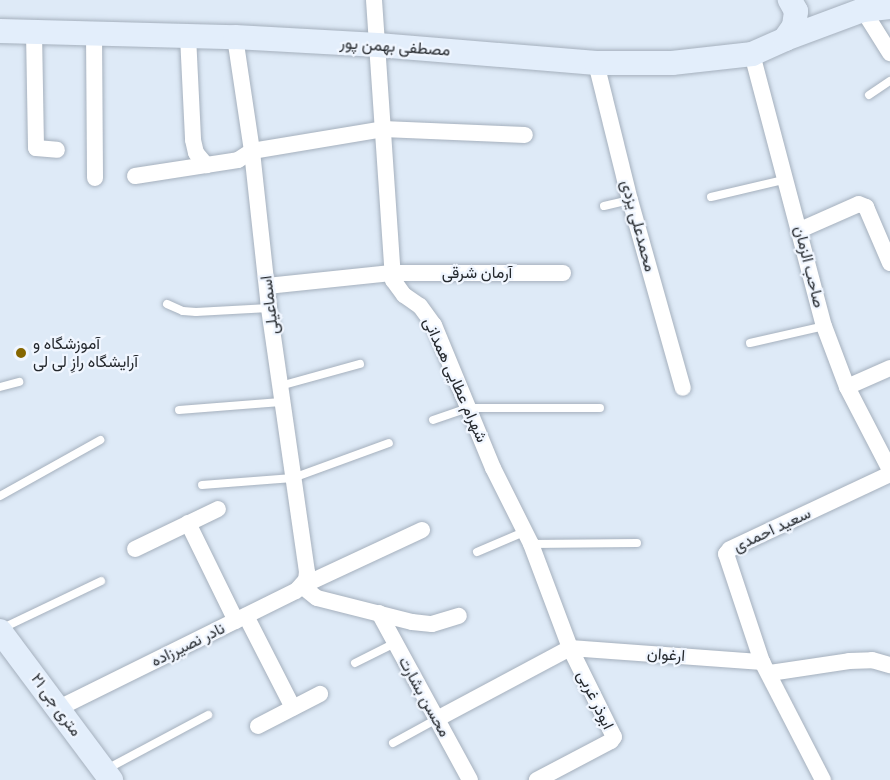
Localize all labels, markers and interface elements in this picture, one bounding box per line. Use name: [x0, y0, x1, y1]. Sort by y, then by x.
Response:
street label: مصطفی بهمن پور: [339, 34, 451, 60]
street label: محمدعلی یزدی: [617, 178, 659, 274]
street label: صاحب الزمان: [790, 224, 828, 310]
street label: آرمان شرقی: [442, 263, 512, 283]
street label: اسماعیلی: [257, 274, 283, 336]
street label: شهرام عطایی همدانی: [419, 315, 491, 445]
place label: آموزشگاه و آرایشگاه رازِ لی لی: [33, 334, 138, 372]
marker: آموزشگاه و آرایشگاه رازِ لی لی: [14, 346, 28, 360]
street label: سعید احمدی: [730, 504, 814, 556]
street label: نادر نصیرزاده: [148, 619, 228, 671]
street label: ارغوان: [646, 644, 686, 666]
street label: محسن بشارت: [394, 653, 454, 741]
street label: ابوذر غربی: [573, 667, 617, 733]
street label: ۲۱ متری جی: [27, 670, 85, 740]

